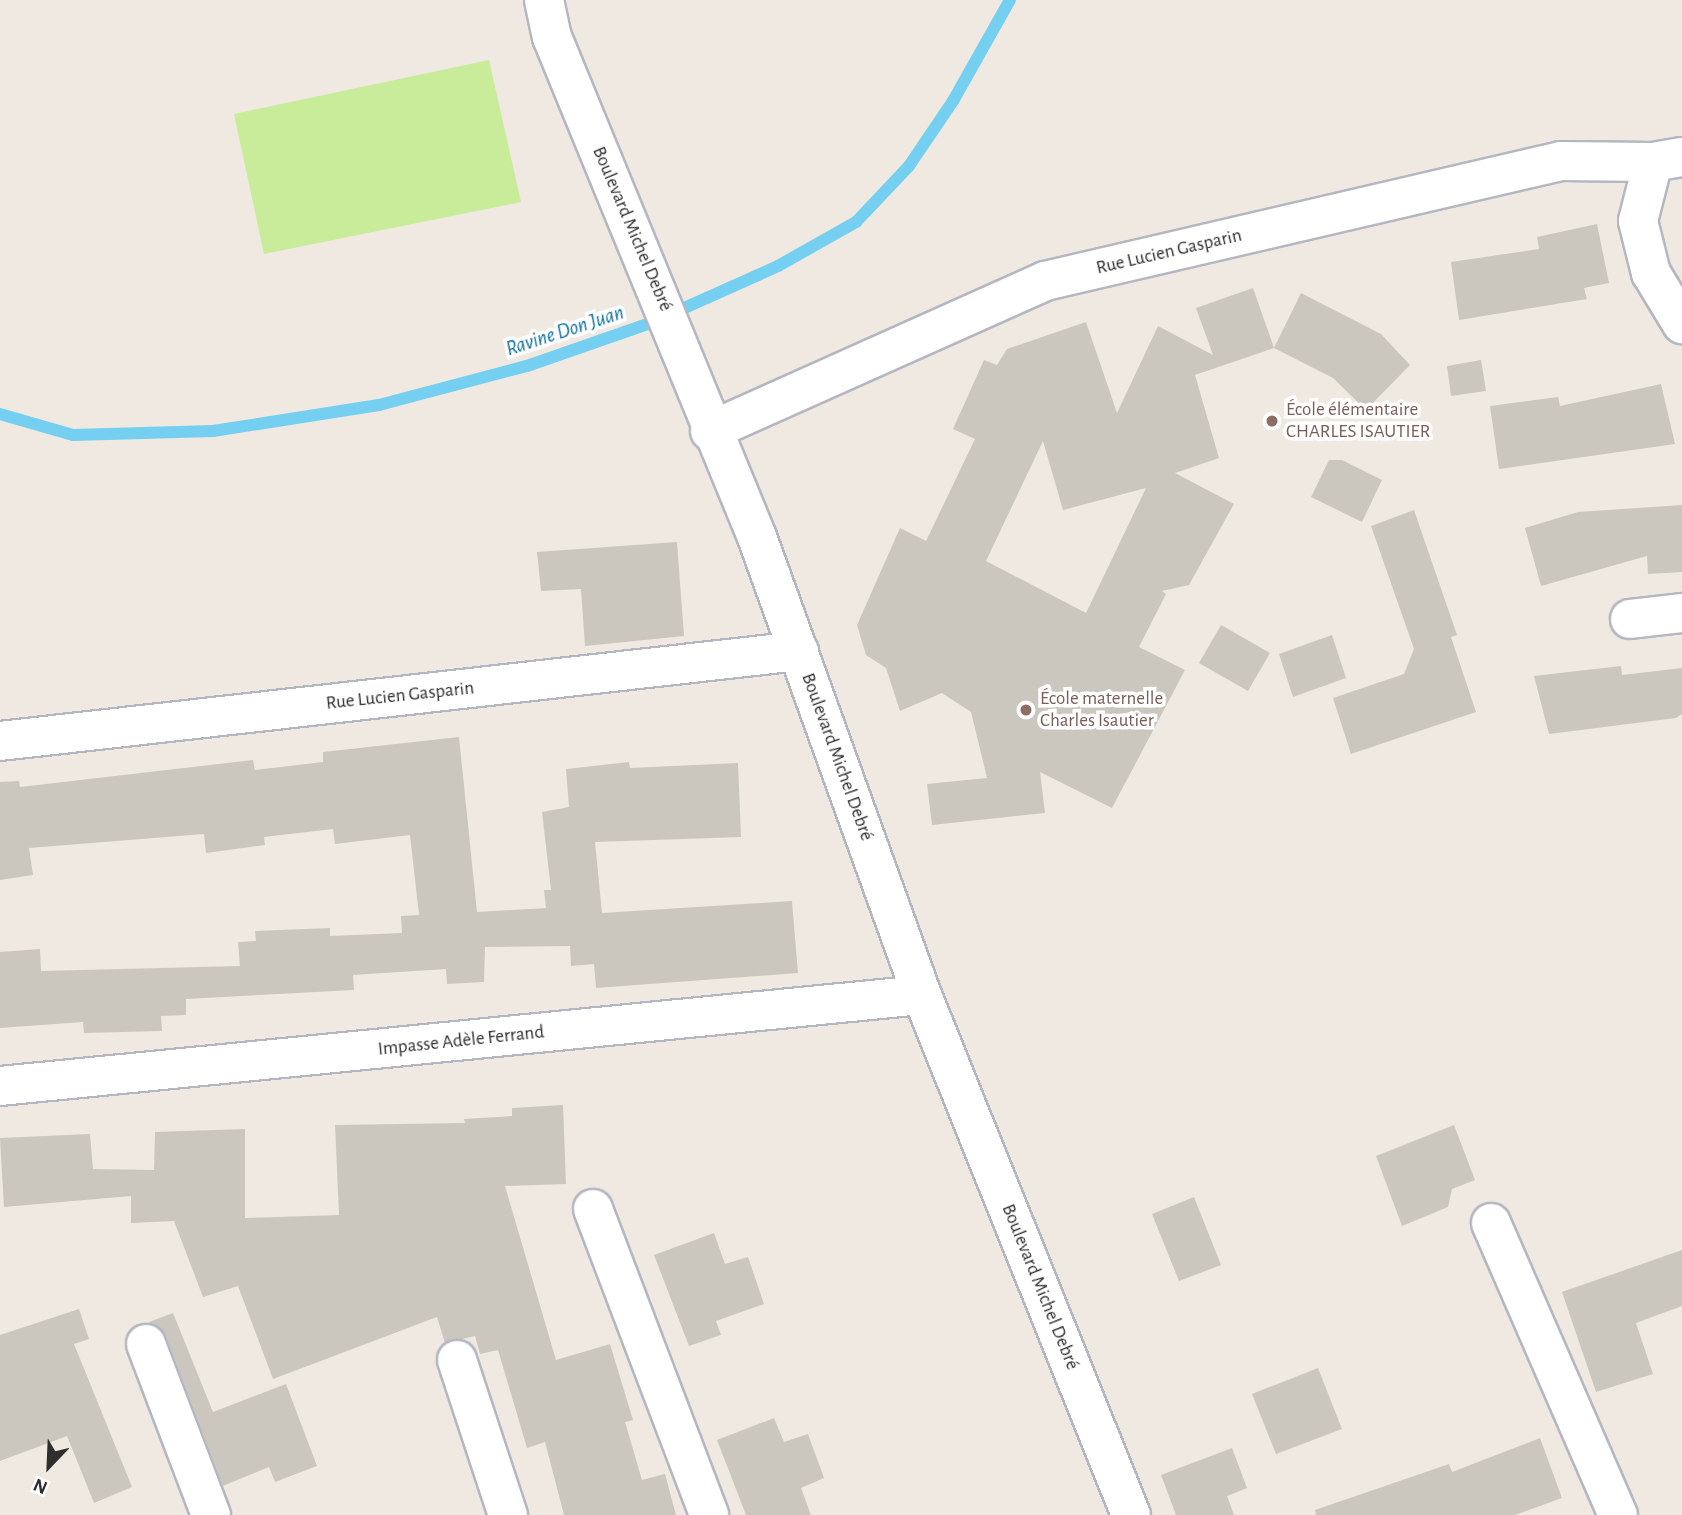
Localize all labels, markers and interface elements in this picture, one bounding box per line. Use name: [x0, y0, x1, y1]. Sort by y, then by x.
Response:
street label: Boulevard Michel Debré: [587, 143, 677, 315]
street label: Rue Lucien Gasparin: [1094, 224, 1244, 280]
water label: Ravine Don Juan: [503, 300, 627, 362]
place label: École élémentaire CHARLES ISAUTIER: [1286, 399, 1430, 443]
marker: École élémentaire CHARLES ISAUTIER: [1264, 413, 1280, 429]
street label: Boulevard Michel Debré: [796, 670, 878, 844]
street label: Rue Lucien Gasparin: [325, 677, 475, 715]
place label: École maternelle Charles Isautier: [1040, 688, 1163, 732]
marker: École maternelle Charles Isautier: [1018, 702, 1034, 718]
street label: Impasse Adèle Ferrand: [377, 1021, 545, 1061]
street label: Boulevard Michel Debré: [996, 1201, 1084, 1373]
north arrow: [14, 1431, 84, 1501]
text: N: [31, 1474, 50, 1497]

